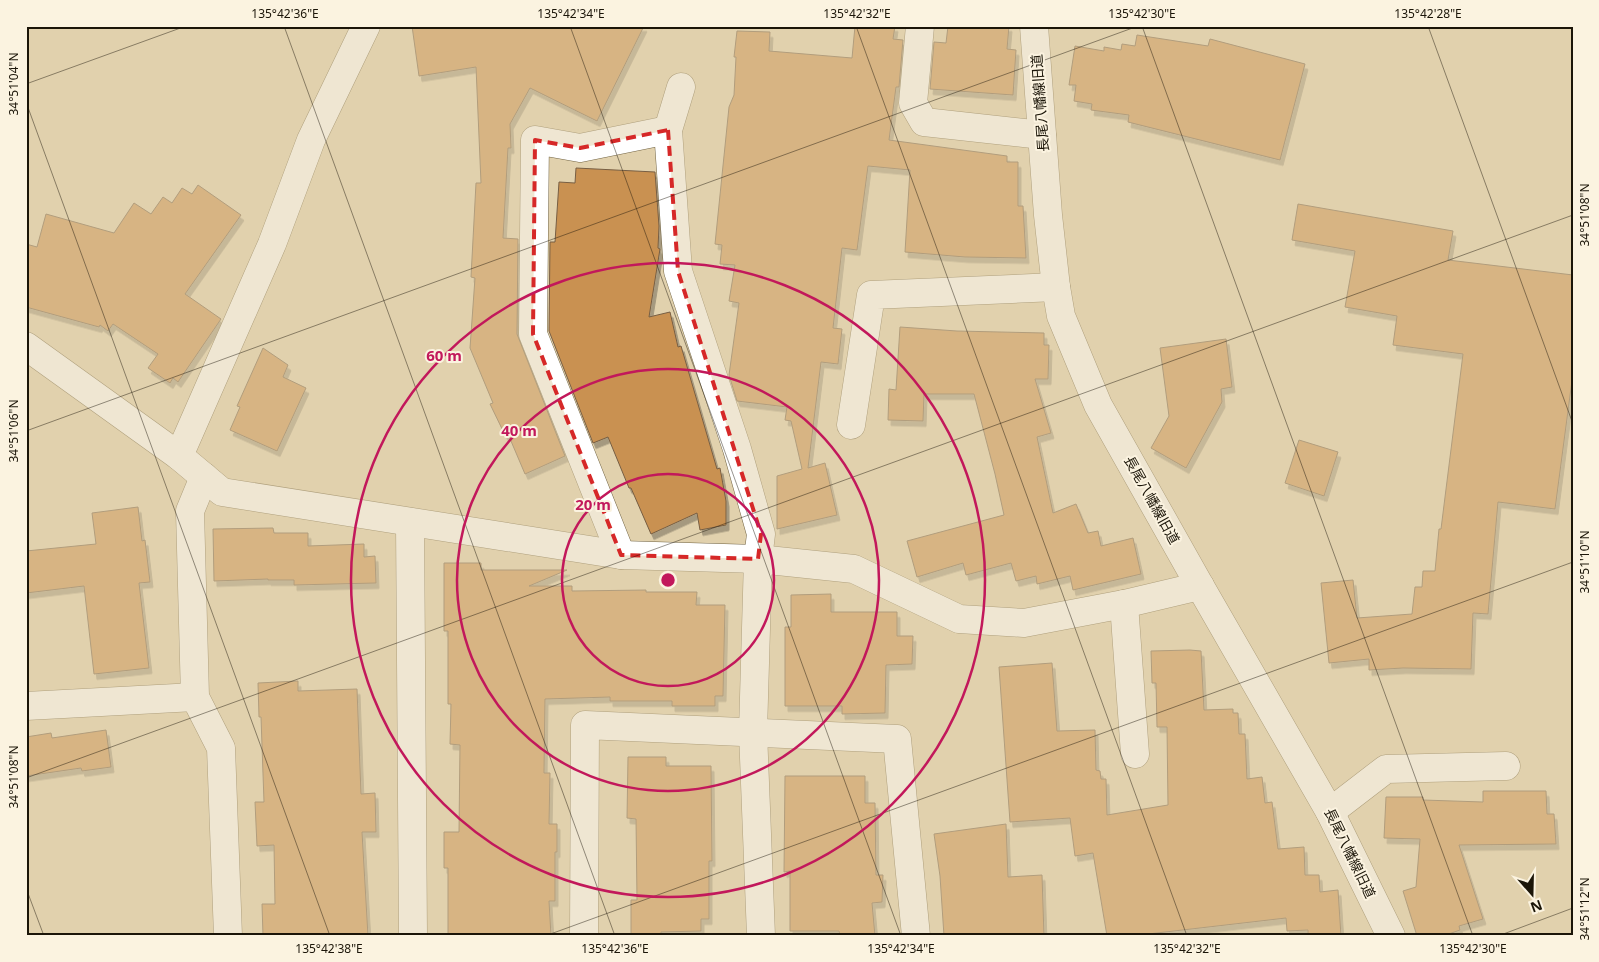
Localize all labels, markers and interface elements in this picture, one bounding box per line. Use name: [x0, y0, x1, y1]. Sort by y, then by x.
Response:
text: 135°42'36"E: [251, 5, 319, 22]
text: 135°42'34"E: [537, 5, 605, 22]
text: 135°42'32"E: [823, 5, 891, 22]
text: 135°42'30"E: [1108, 5, 1176, 22]
text: 135°42'28"E: [1394, 5, 1462, 22]
text: 34°51'04"N: [5, 52, 22, 116]
street label: 長尾八幡線旧道: [1027, 53, 1052, 153]
text: 34°51'08"N: [1576, 183, 1593, 247]
text: 60 m: [426, 345, 462, 365]
text: 34°51'06"N: [5, 399, 22, 463]
text: 40 m: [501, 420, 537, 440]
street label: 長尾八幡線旧道: [1120, 452, 1185, 547]
text: 20 m: [575, 494, 611, 514]
text: 34°51'10"N: [1576, 530, 1593, 594]
centre of rings: [659, 571, 677, 589]
text: 34°51'08"N: [5, 745, 22, 809]
street label: 長尾八幡線旧道: [1320, 805, 1380, 901]
north arrow: [1506, 870, 1556, 920]
text: 34°51'12"N: [1576, 877, 1593, 941]
text: N: [1528, 896, 1545, 918]
text: 135°42'38"E: [295, 940, 363, 957]
text: 135°42'36"E: [581, 940, 649, 957]
text: 135°42'34"E: [867, 940, 935, 957]
text: 135°42'32"E: [1153, 940, 1221, 957]
text: 135°42'30"E: [1439, 940, 1507, 957]

